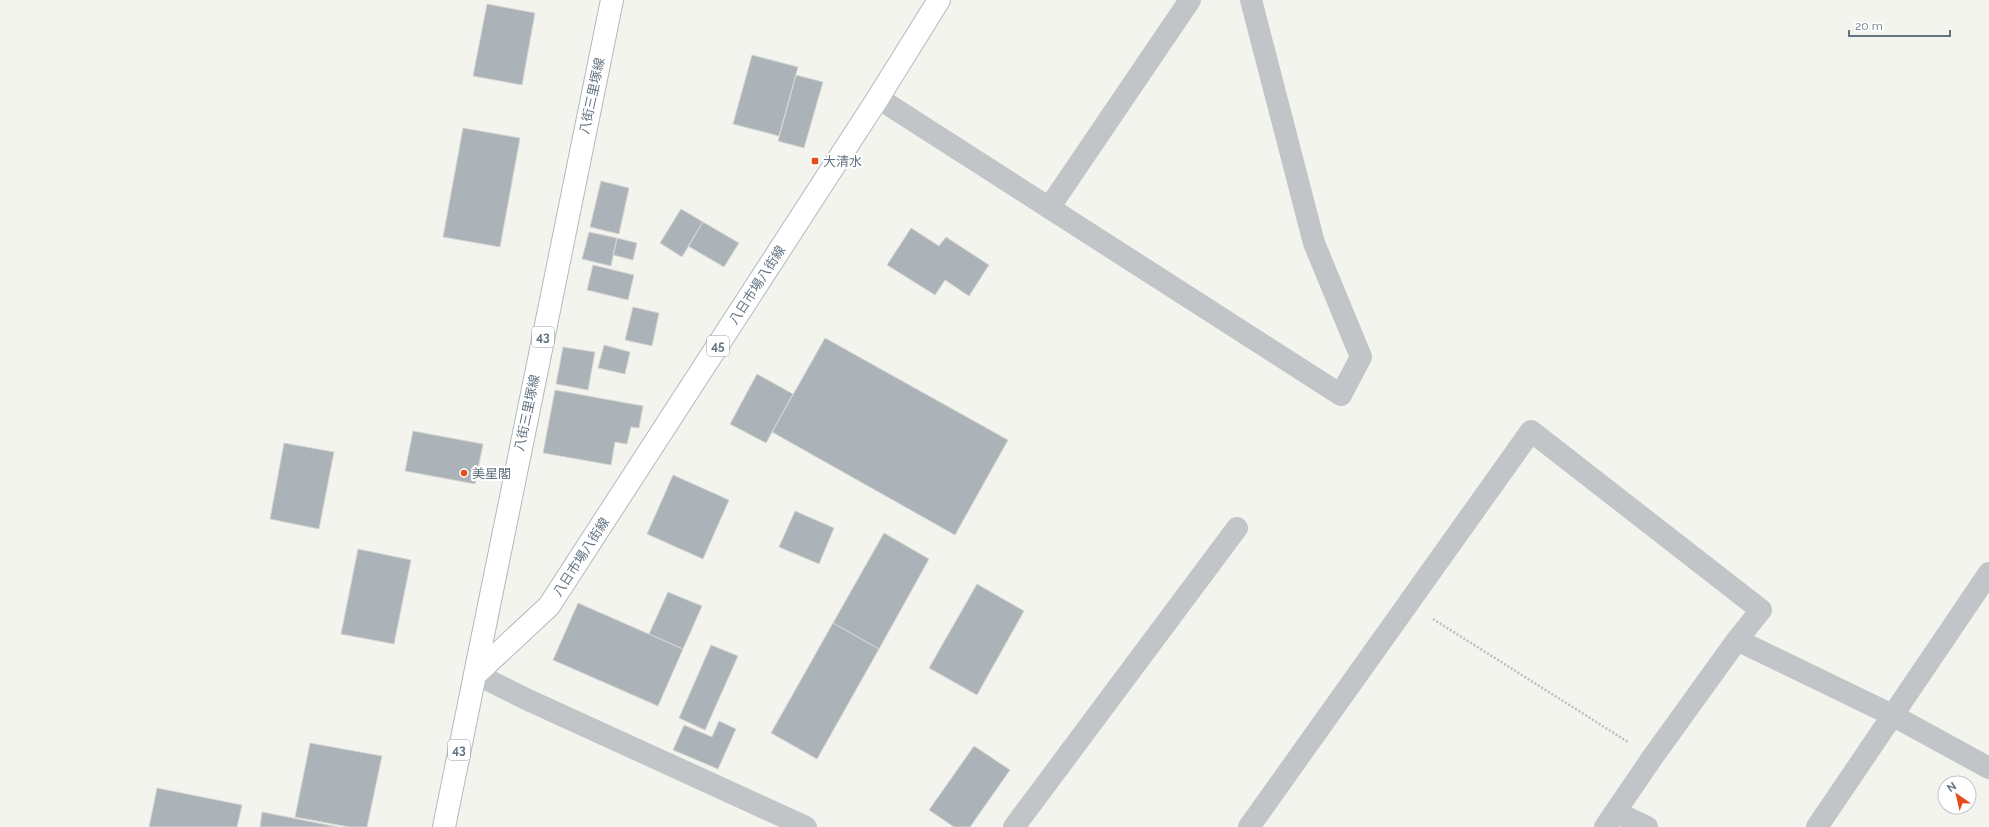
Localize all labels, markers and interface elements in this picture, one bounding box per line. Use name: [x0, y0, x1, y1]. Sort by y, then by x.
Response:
scale bar: [1849, 12, 1950, 38]
text: 20 m: [1855, 19, 1883, 33]
street label: 八街三里塚線: [577, 56, 607, 136]
place label: 大清水: [823, 154, 862, 169]
marker: 大清水: [810, 156, 820, 166]
street label: 八日市場八街線: [726, 243, 788, 327]
road number: 43: [532, 327, 554, 347]
road number: 45: [707, 336, 729, 356]
street label: 八街三里塚線: [512, 373, 542, 453]
place label: 美星閣: [472, 466, 511, 481]
marker: 美星閣: [459, 468, 469, 478]
street label: 八日市場八街線: [550, 515, 612, 599]
road number: 43: [448, 740, 470, 760]
north arrow: [1937, 775, 1977, 815]
text: N: [1945, 779, 1959, 795]

